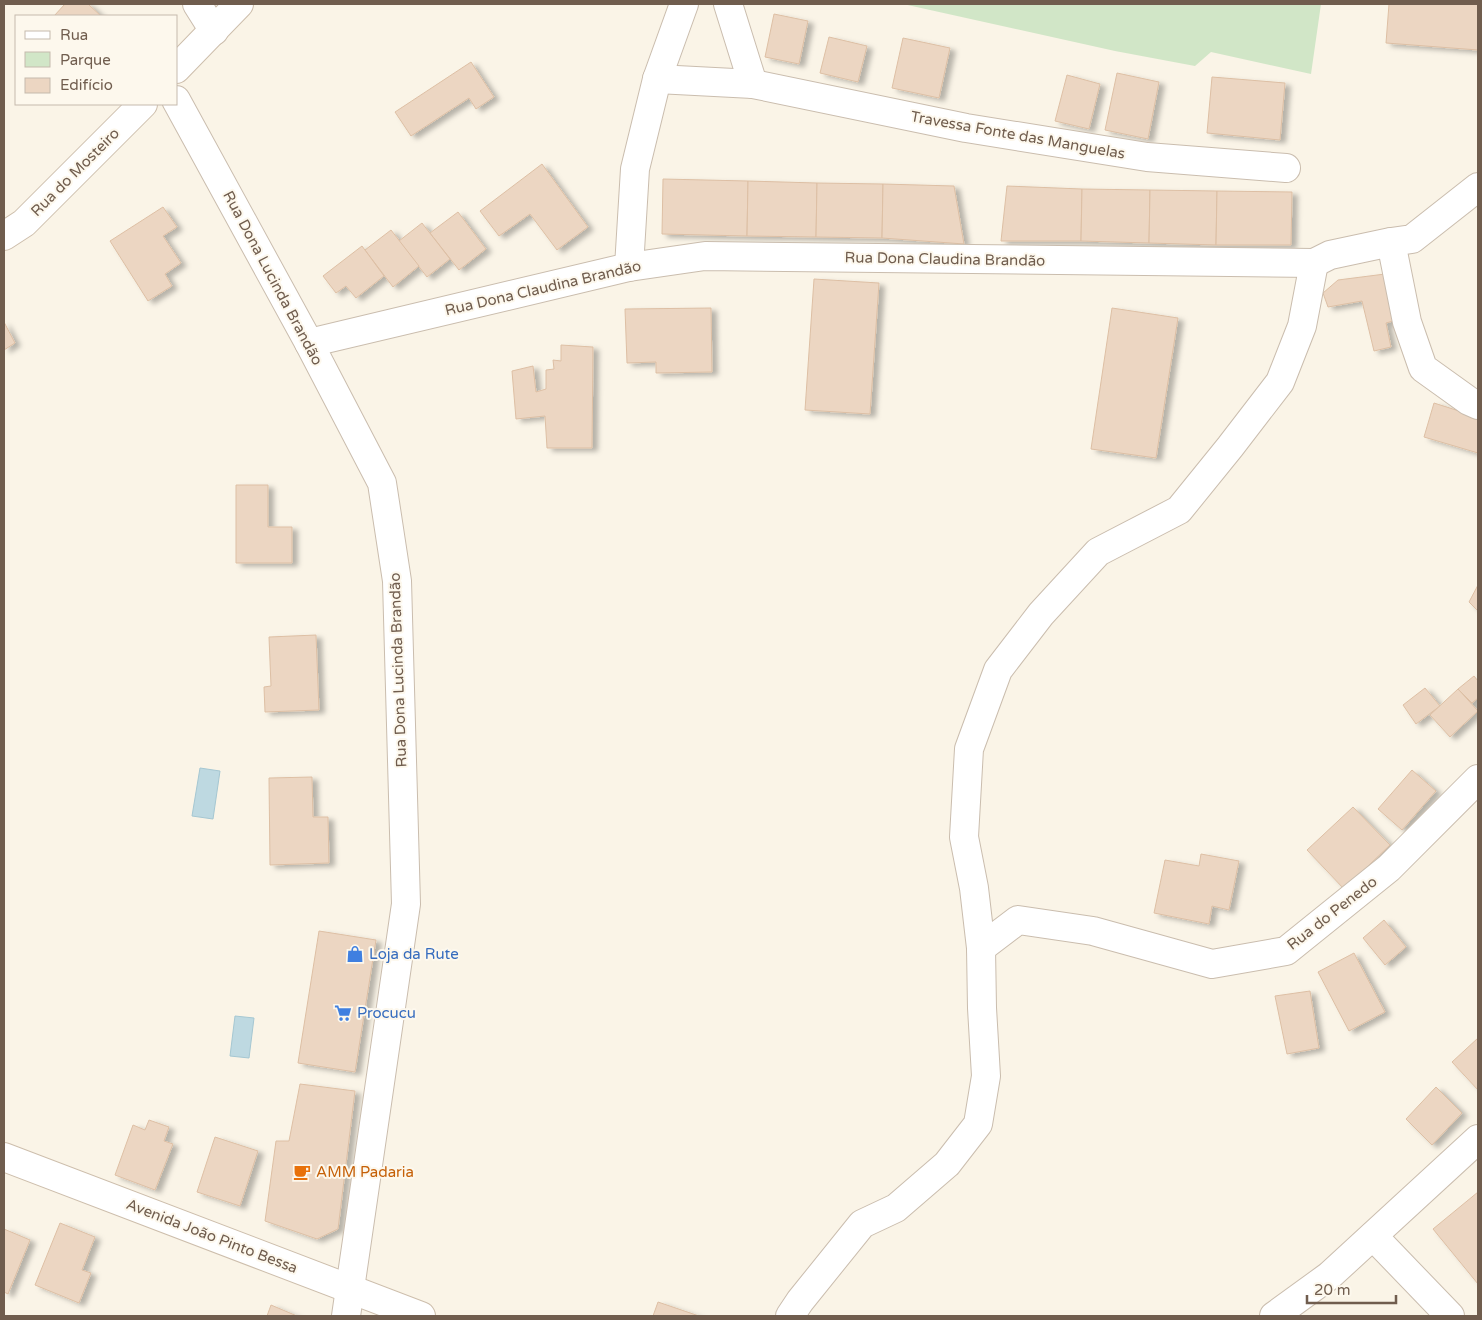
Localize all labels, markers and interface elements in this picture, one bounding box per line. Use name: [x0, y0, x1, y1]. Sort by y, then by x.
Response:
legend: [15, 15, 178, 105]
text: Rua: [60, 26, 88, 44]
text: Parque: [60, 51, 111, 69]
text: Edifício: [60, 76, 113, 94]
street label: Travessa Fonte das Manguelas: [909, 107, 1127, 163]
street label: Rua do Mosteiro: [27, 124, 123, 220]
street label: Rua Dona Lucinda Brandão: [219, 188, 327, 368]
street label: Rua Dona Claudina Brandão: [845, 248, 1045, 270]
street label: Rua Dona Claudina Brandão: [443, 257, 643, 319]
street label: Rua Dona Lucinda Brandão: [386, 572, 410, 768]
street label: Rua do Penedo: [1283, 872, 1381, 954]
shop icon: Loja da Rute: [345, 944, 365, 964]
place label: Loja da Rute: [369, 945, 459, 963]
supermarket icon: Procucu: [333, 1003, 353, 1023]
place label: Procucu: [357, 1004, 416, 1022]
cafe icon: AMM Padaria: [292, 1162, 312, 1182]
place label: AMM Padaria: [316, 1163, 414, 1181]
street label: Avenida João Pinto Bessa: [124, 1195, 300, 1277]
scale bar: [1307, 1272, 1396, 1304]
text: 20 m: [1314, 1281, 1351, 1299]

